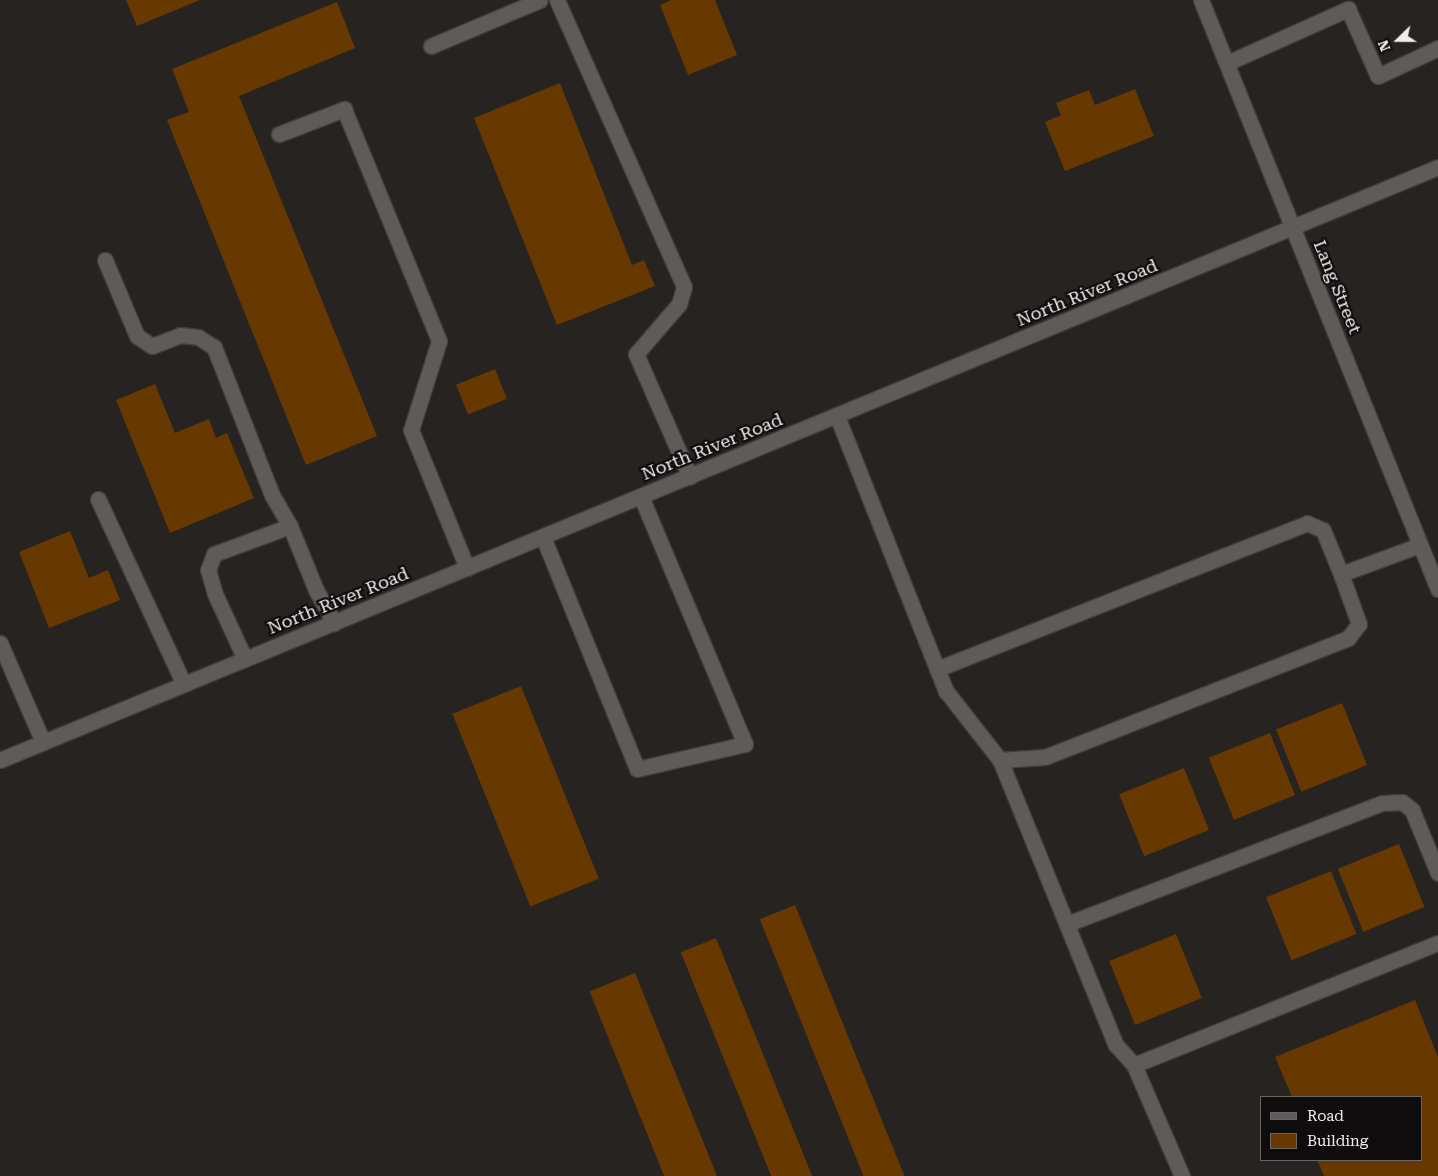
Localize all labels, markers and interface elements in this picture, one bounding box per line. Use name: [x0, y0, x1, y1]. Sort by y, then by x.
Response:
north arrow: [1373, 15, 1423, 65]
text: N: [1375, 38, 1394, 54]
street label: Lang Street: [1308, 237, 1366, 337]
street label: North River Road: [1013, 255, 1161, 331]
street label: North River Road: [638, 409, 786, 485]
street label: North River Road: [264, 563, 412, 639]
legend: [1260, 1096, 1423, 1161]
text: Road: [1307, 1107, 1344, 1125]
text: Building: [1307, 1132, 1368, 1150]

